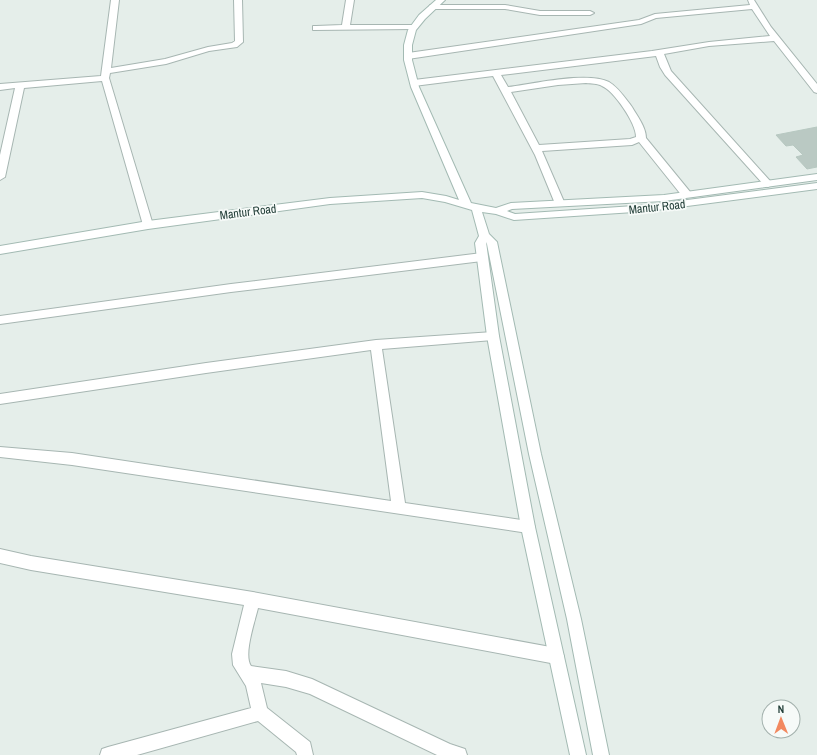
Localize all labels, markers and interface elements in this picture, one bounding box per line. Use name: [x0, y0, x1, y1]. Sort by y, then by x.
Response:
street label: Mantur Road: [628, 196, 686, 218]
street label: Mantur Road: [219, 201, 277, 223]
north arrow: [761, 699, 801, 739]
text: N: [777, 702, 784, 716]

